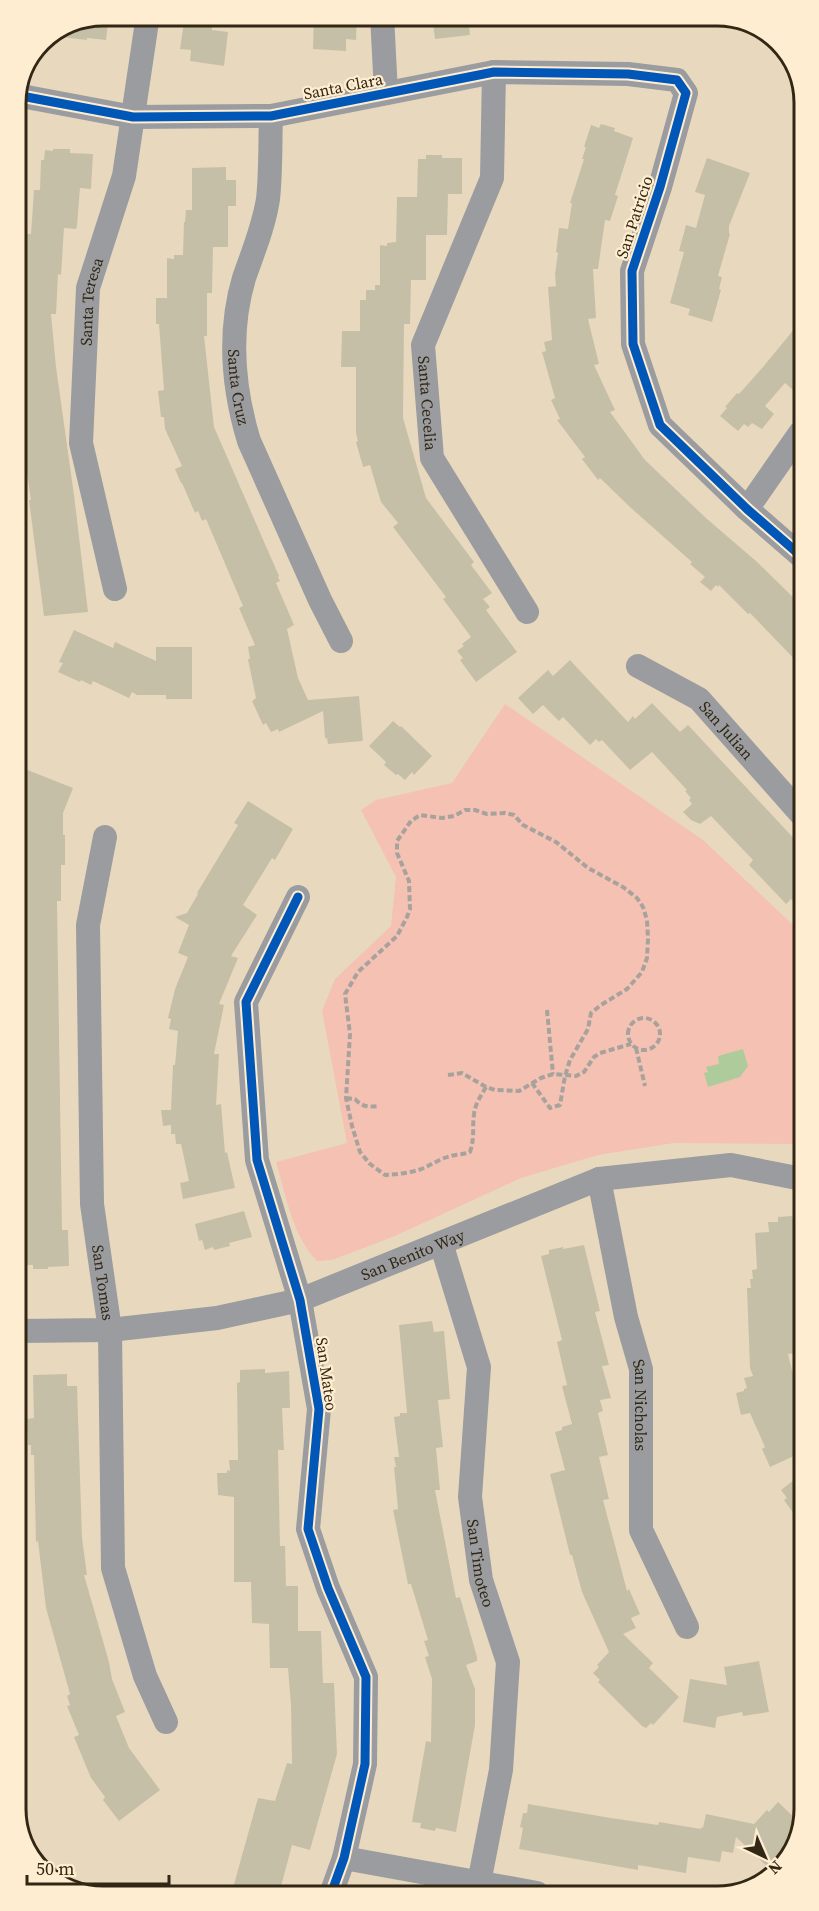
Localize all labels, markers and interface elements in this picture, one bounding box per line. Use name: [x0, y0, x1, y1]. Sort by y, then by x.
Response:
street label: Santa Clara: [301, 67, 385, 104]
street label: San Patricio: [610, 173, 658, 261]
street label: Santa Teresa: [74, 254, 108, 346]
street label: Santa Cruz: [223, 349, 255, 427]
street label: Santa Cecelia: [413, 355, 442, 452]
street label: San Julian: [695, 696, 759, 765]
street label: San Benito Way: [357, 1223, 468, 1285]
street label: San Tomas: [87, 1243, 120, 1322]
street label: San Mateo: [311, 1336, 343, 1412]
street label: San Nicholas: [628, 1357, 652, 1451]
street label: San Timoteo: [462, 1518, 500, 1610]
north arrow: [735, 1827, 795, 1887]
scale bar: [27, 1848, 170, 1886]
text: 50 m: [36, 1856, 74, 1881]
text: N: [763, 1856, 787, 1880]

